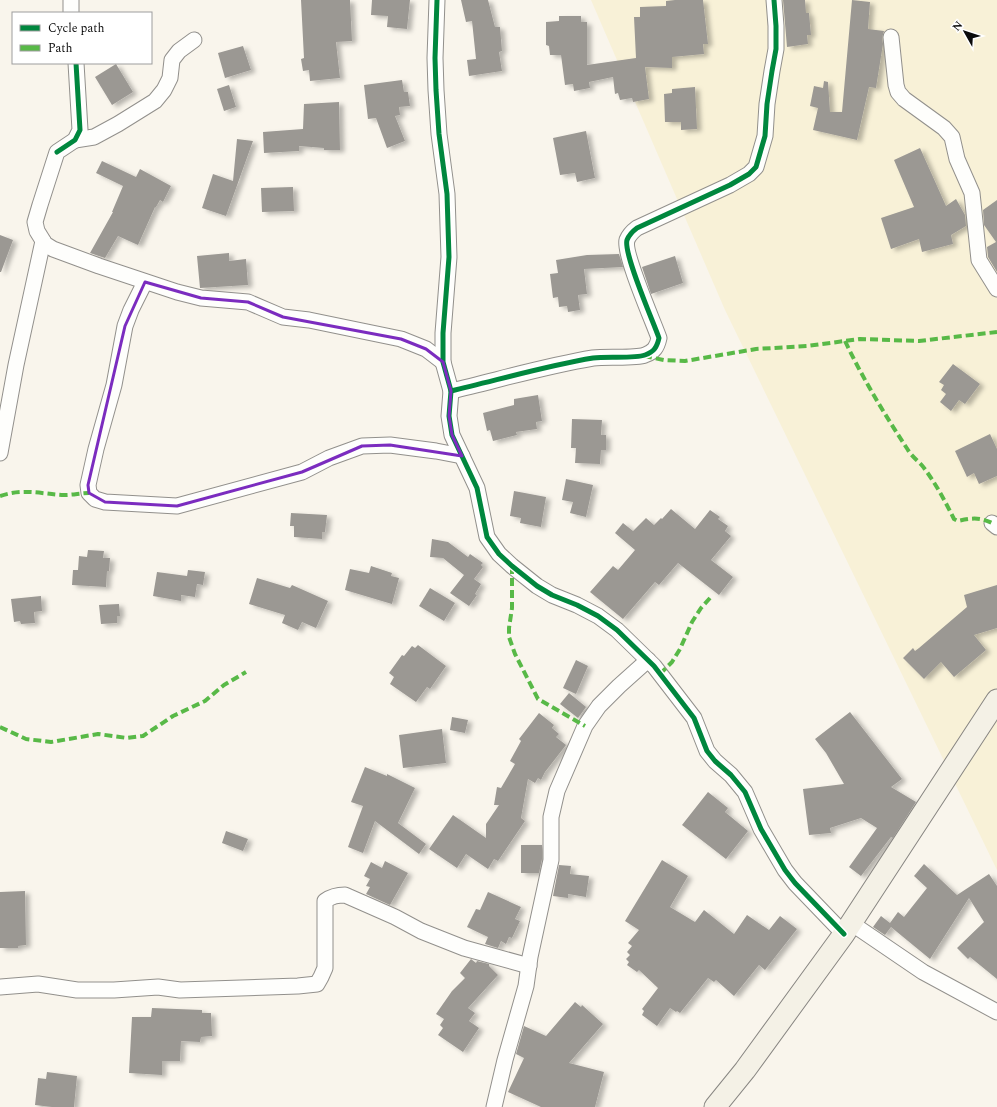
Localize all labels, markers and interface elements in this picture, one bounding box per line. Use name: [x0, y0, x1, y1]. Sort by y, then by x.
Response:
legend: [12, 12, 152, 64]
north arrow: [945, 12, 985, 52]
text: N: [948, 17, 967, 35]
text: Cycle path: [48, 19, 105, 38]
text: Path: [48, 39, 73, 58]

